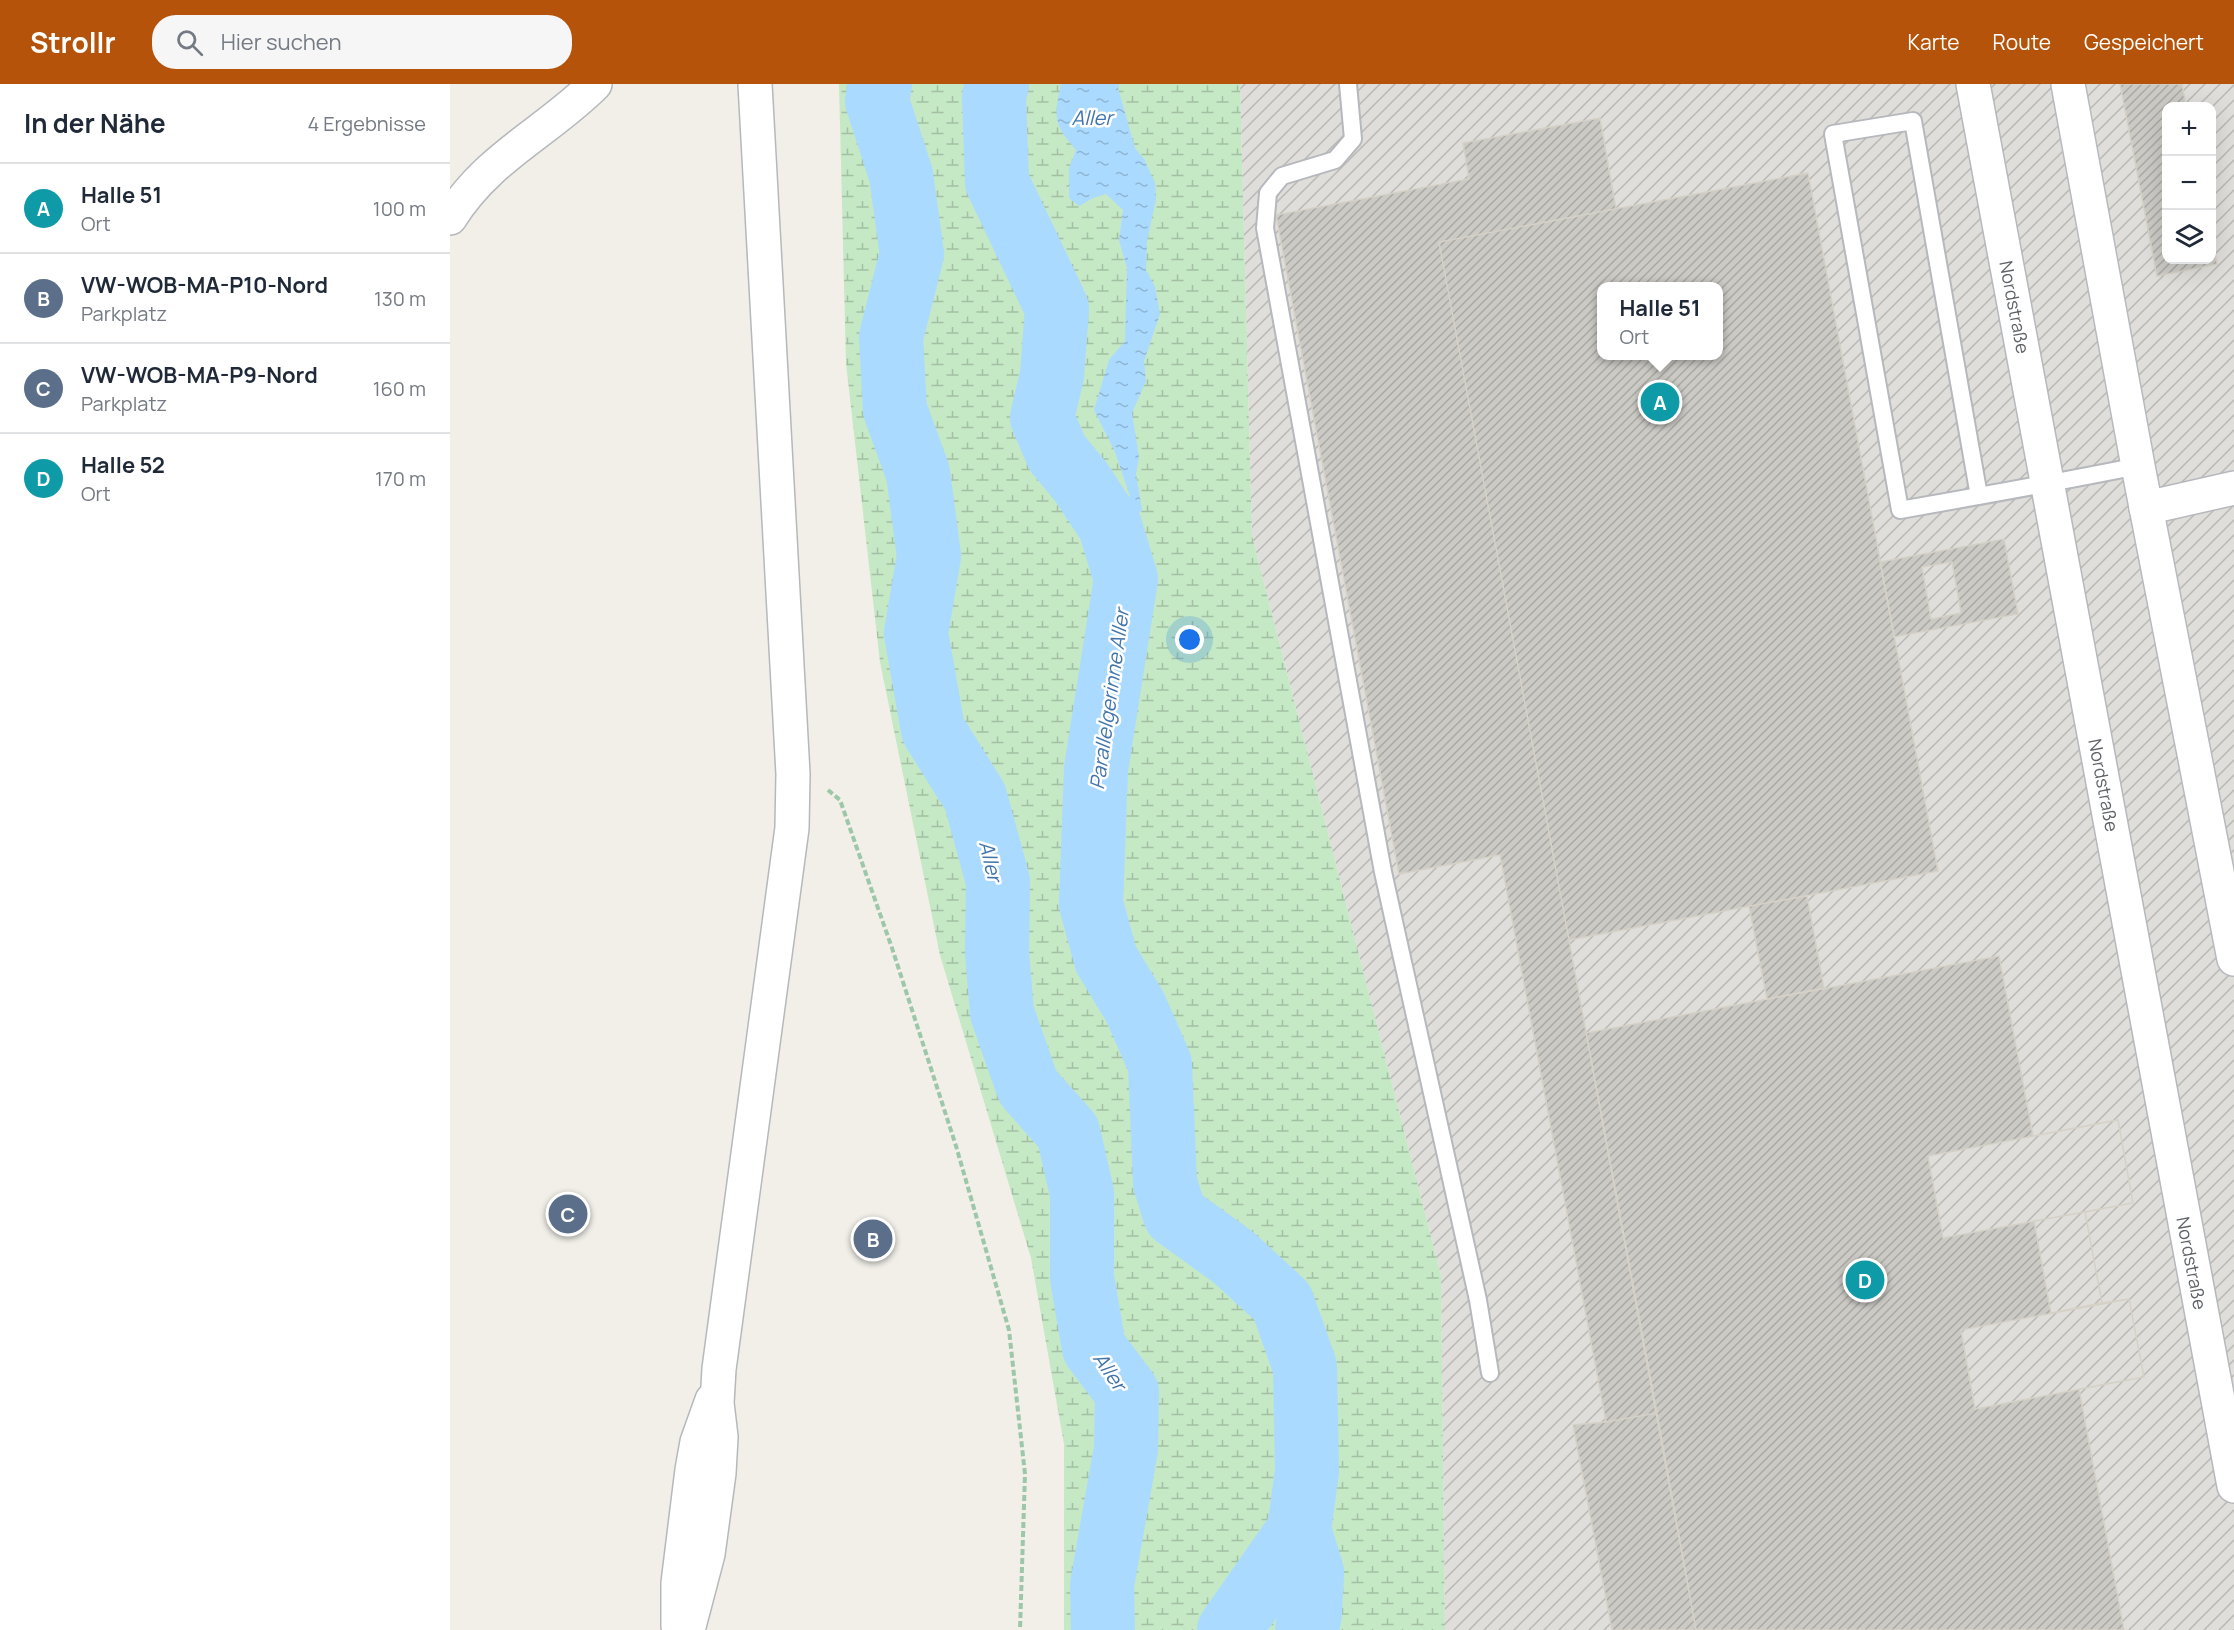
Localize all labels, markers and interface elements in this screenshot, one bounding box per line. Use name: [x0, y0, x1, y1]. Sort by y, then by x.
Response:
search box: [152, 15, 572, 69]
text: Strollr: [30, 23, 116, 61]
icon: search: [173, 26, 206, 59]
text: Hier suchen: [221, 27, 341, 57]
text: Karte: [1908, 28, 1960, 56]
text: Route: [1993, 28, 2051, 56]
text: Gespeichert: [2084, 28, 2204, 56]
map controls: [2162, 102, 2216, 264]
button: +: [2162, 102, 2216, 156]
water label: Aller: [1072, 104, 1115, 131]
text: In der Nähe: [24, 105, 166, 141]
text: 4 Ergebnisse: [307, 110, 426, 137]
button: −: [2162, 156, 2216, 210]
text: Halle 51: [81, 180, 162, 210]
text: A: [37, 195, 50, 222]
text: 100 m: [373, 195, 426, 222]
text: Ort: [81, 210, 111, 237]
button: layers: [2162, 210, 2216, 264]
street label: Nordstraße: [1994, 259, 2036, 355]
text: VW-WOB-MA-P10-Nord: [81, 270, 328, 300]
popup: [1597, 282, 1723, 360]
text: B: [37, 285, 50, 312]
text: 130 m: [374, 285, 426, 312]
text: Halle 51: [1619, 293, 1701, 323]
text: Parkplatz: [81, 300, 167, 327]
text: Ort: [1619, 323, 1649, 350]
text: VW-WOB-MA-P9-Nord: [81, 360, 318, 390]
text: C: [36, 375, 51, 402]
text: 160 m: [373, 375, 426, 402]
pin: A: [1640, 380, 1680, 424]
text: Parkplatz: [81, 390, 167, 417]
text: Halle 52: [81, 450, 165, 480]
text: D: [36, 465, 51, 492]
text: 170 m: [375, 465, 426, 492]
text: Ort: [81, 480, 111, 507]
water label: Parallelgerinne Aller: [1083, 604, 1135, 791]
your location: [1175, 625, 1204, 654]
street label: Nordstraße: [2083, 737, 2125, 833]
water label: Aller: [973, 838, 1009, 887]
pin: C: [548, 1192, 588, 1236]
street label: Nordstraße: [2171, 1215, 2213, 1311]
pin: B: [854, 1216, 892, 1262]
pin: D: [1846, 1258, 1884, 1302]
water label: Aller: [1087, 1346, 1134, 1398]

